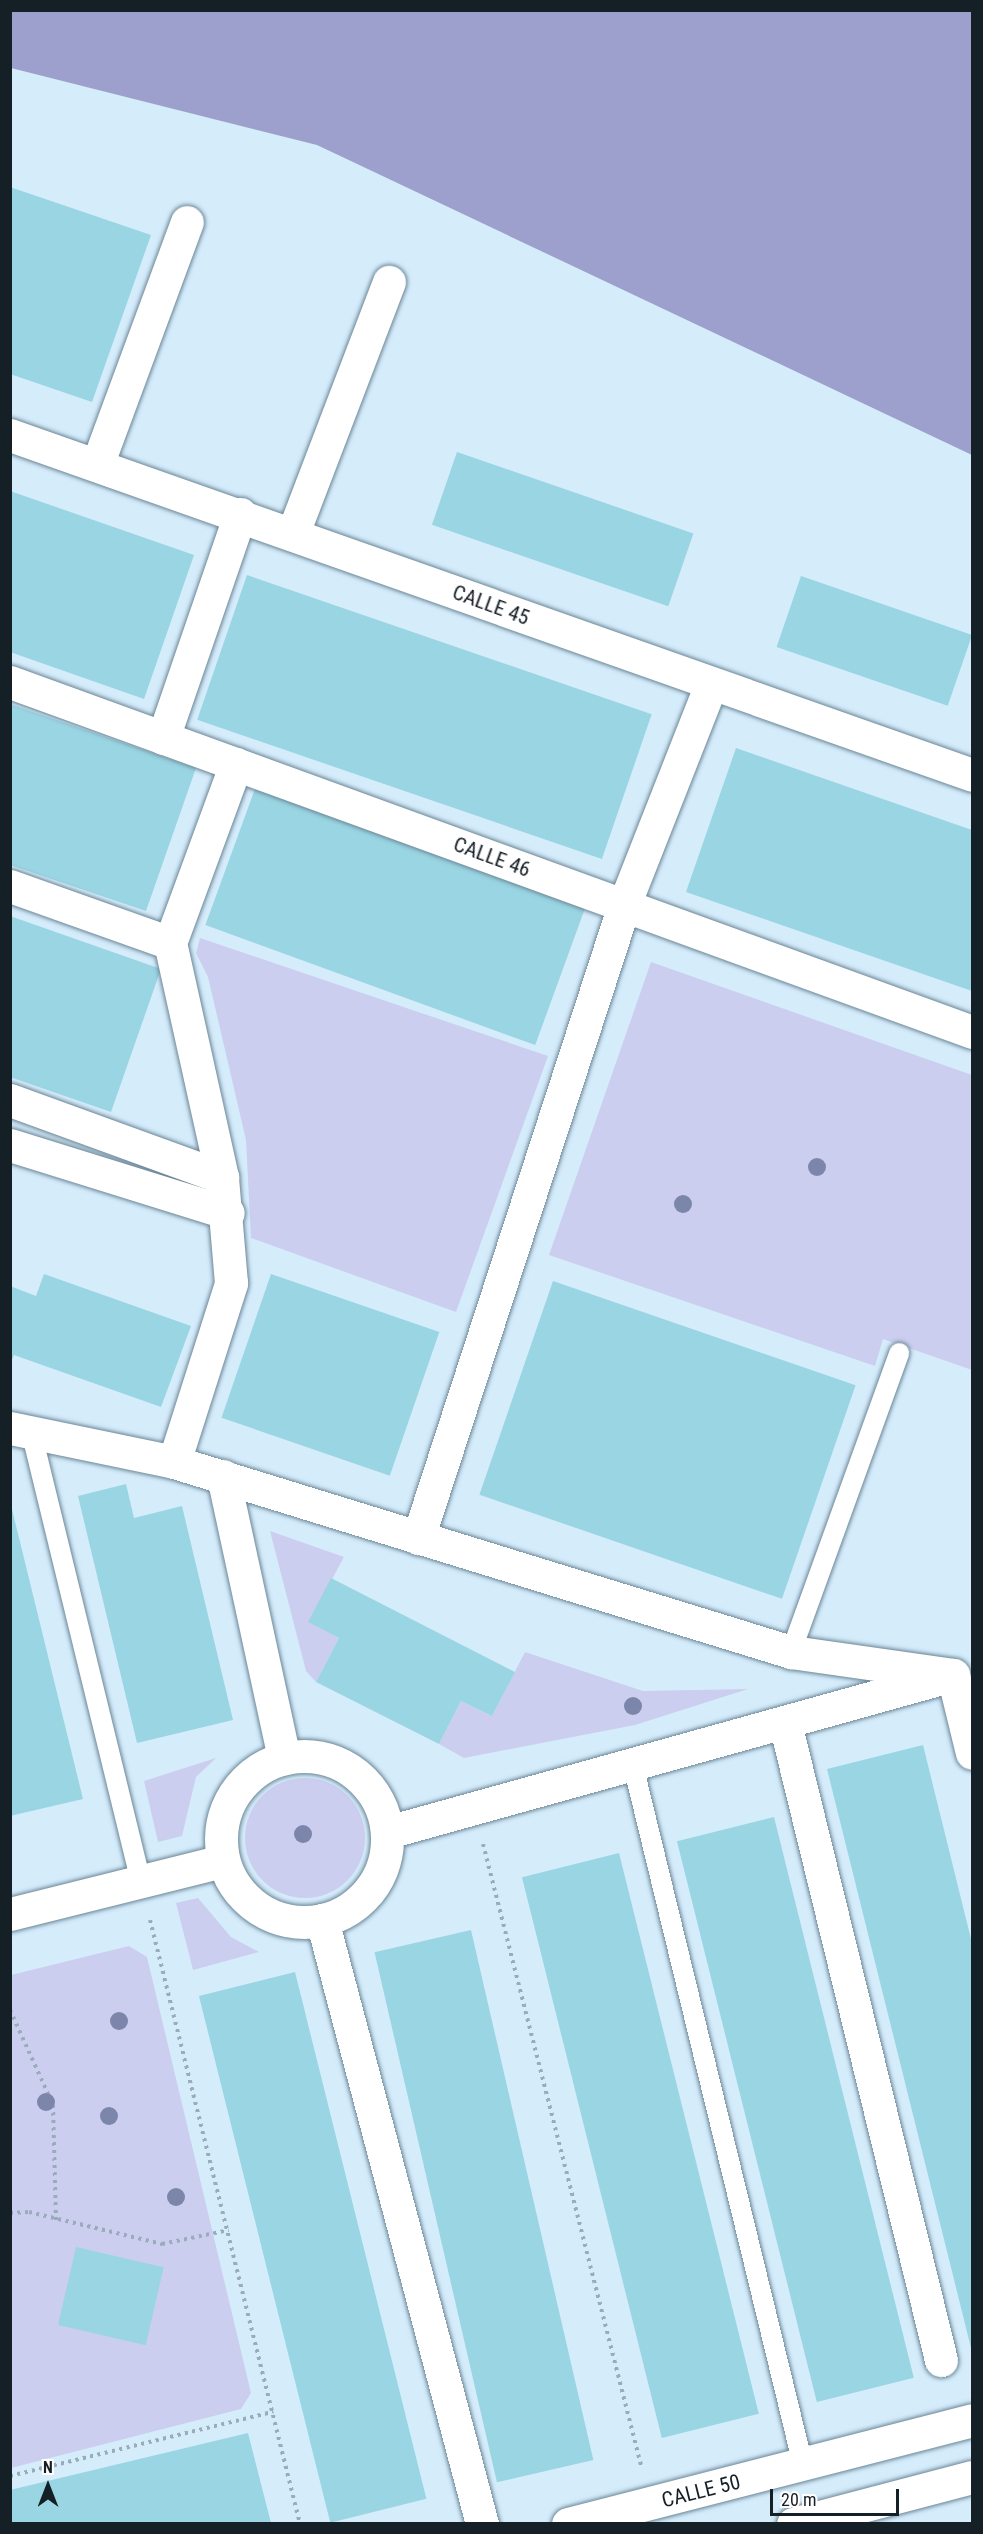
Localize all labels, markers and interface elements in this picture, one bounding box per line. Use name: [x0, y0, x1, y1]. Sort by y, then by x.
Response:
street label: CALLE 45: [449, 579, 533, 631]
street label: CALLE 46: [450, 831, 534, 883]
north arrow: [18, 2456, 78, 2516]
text: N: [43, 2458, 53, 2477]
street label: CALLE 50: [659, 2469, 743, 2513]
scale bar: [773, 2477, 902, 2515]
text: 20 m: [781, 2489, 816, 2510]

